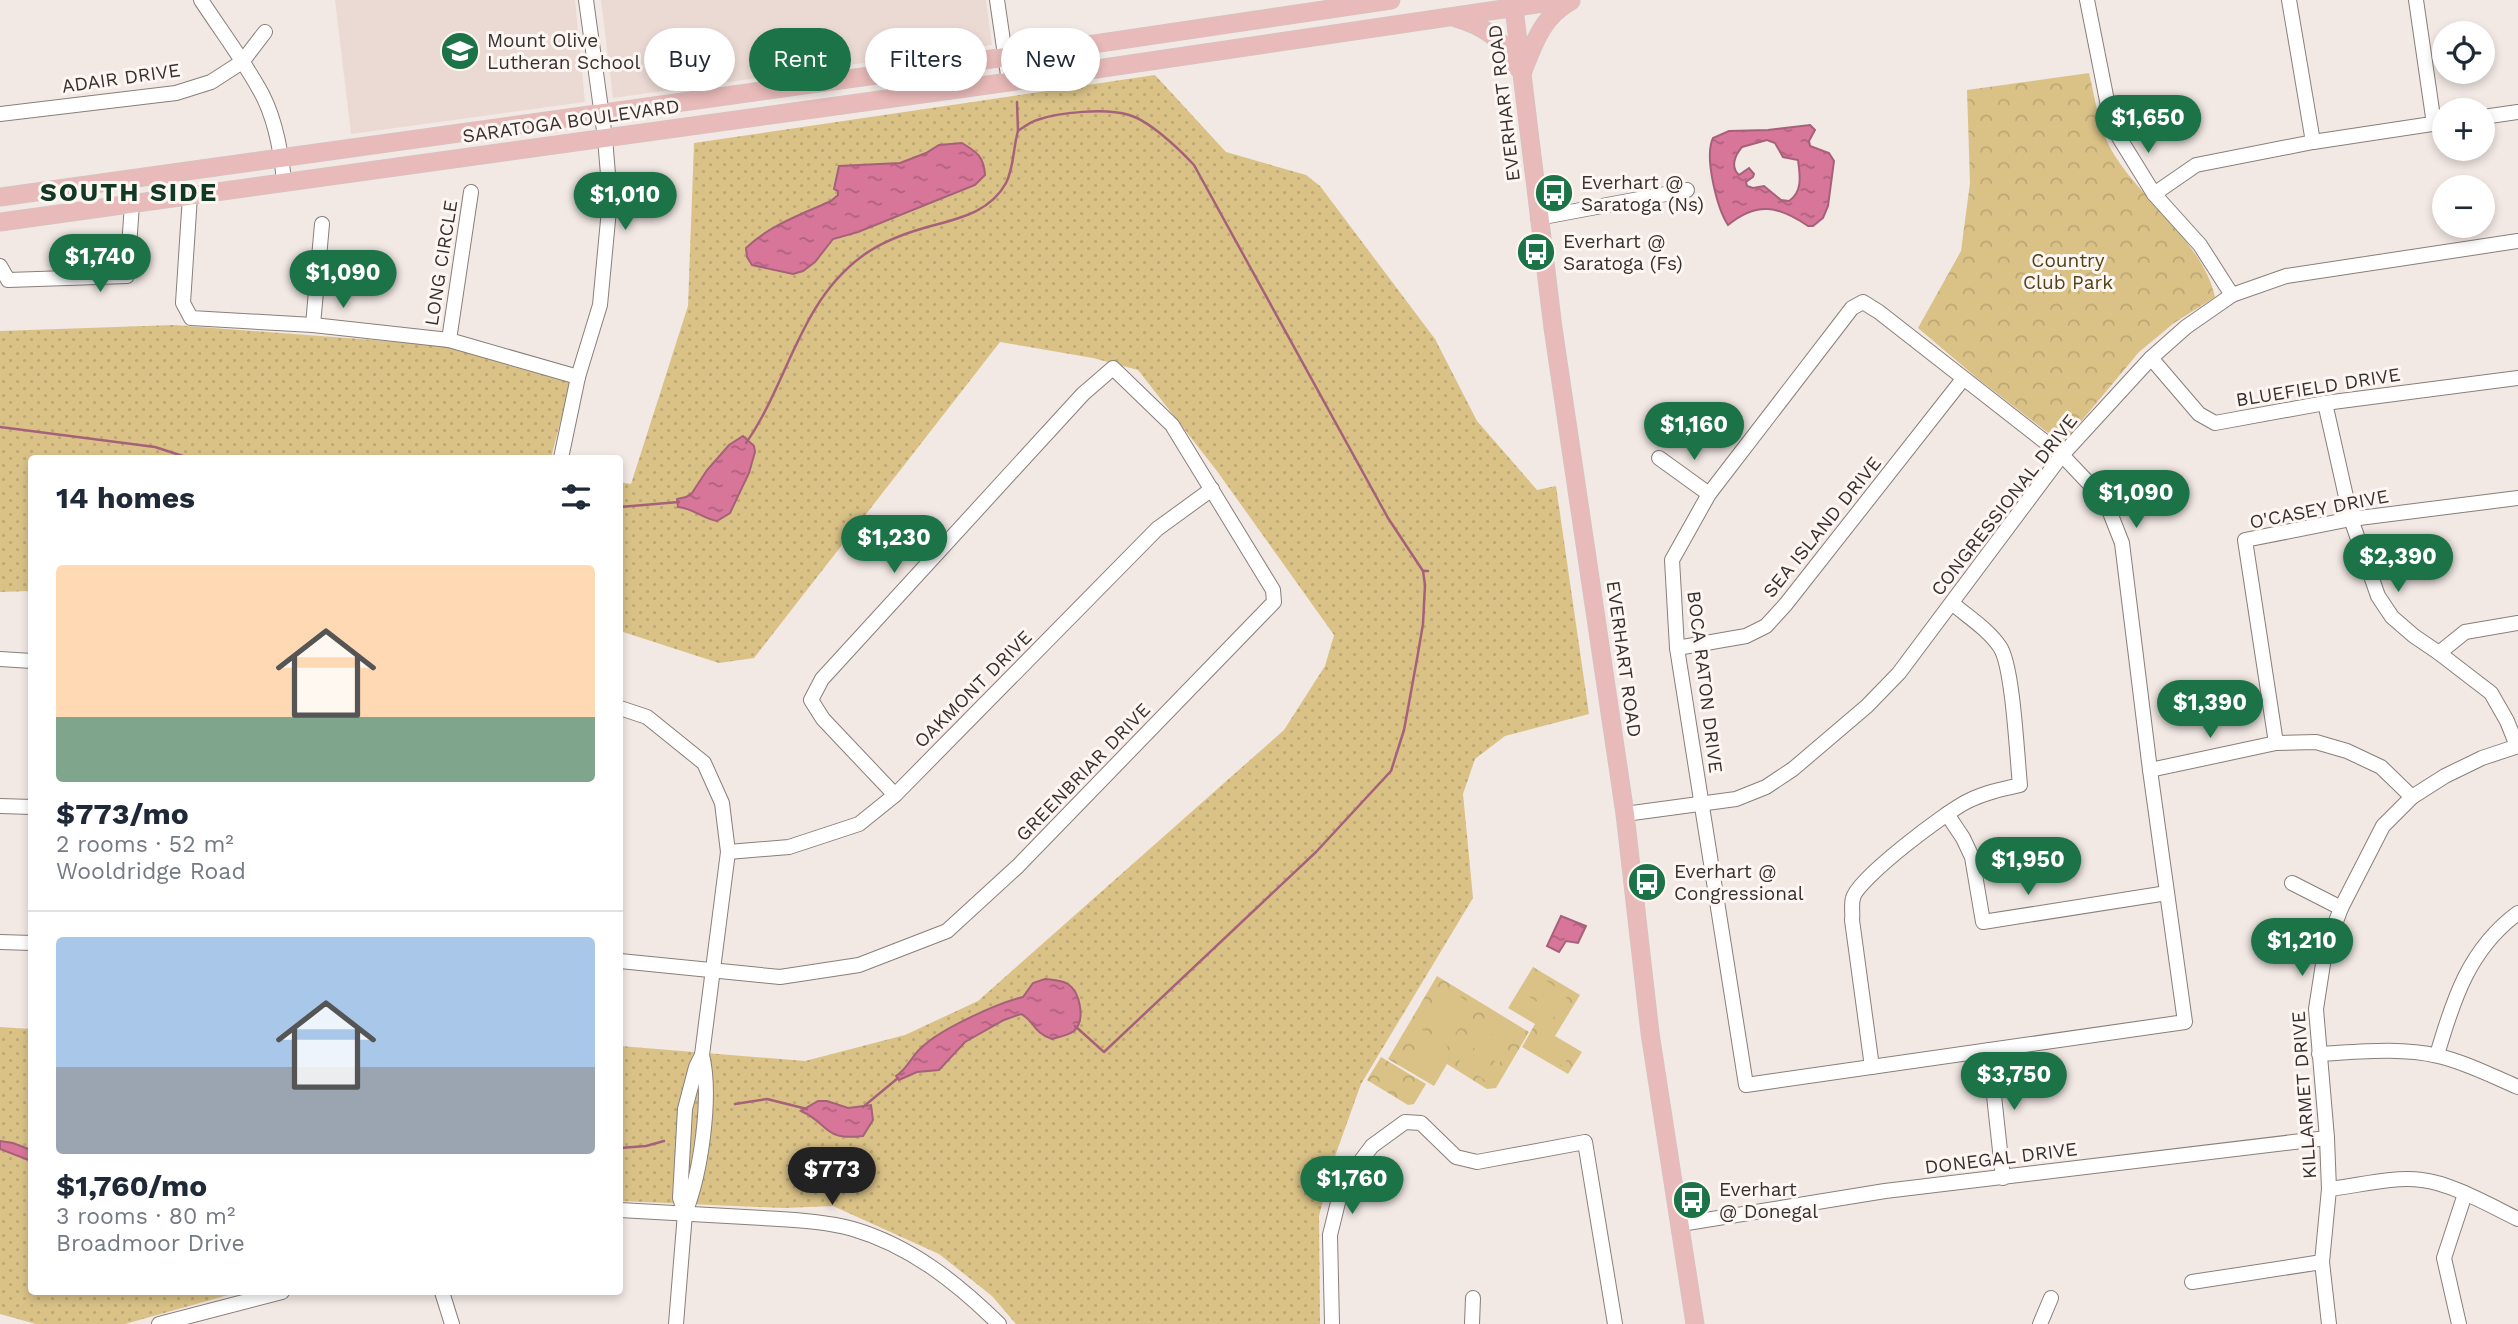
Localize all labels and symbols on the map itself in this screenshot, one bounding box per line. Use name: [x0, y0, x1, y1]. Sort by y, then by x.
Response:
street label: EVERHART ROAD: [1483, 23, 1525, 183]
place label: Mount Olive Lutheran School: [487, 29, 640, 74]
school or university icon: Mount Olive Lutheran School: [439, 30, 481, 72]
street label: ADAIR DRIVE: [60, 58, 182, 98]
street label: SARATOGA BOULEVARD: [461, 94, 681, 148]
pin: $1,650: [2091, 96, 2205, 155]
place label: Everhart @ Saratoga (Ns): [1581, 171, 1704, 216]
bus stop icon: Everhart @ Saratoga (Ns): [1533, 172, 1575, 214]
pin: $1,010: [568, 173, 682, 232]
district label: SOUTH SIDE: [40, 177, 218, 207]
street label: LONG CIRCLE: [420, 198, 462, 328]
place label: Everhart @ Saratoga (Fs): [1563, 230, 1683, 275]
bus stop icon: Everhart @ Saratoga (Fs): [1515, 231, 1557, 273]
pin: $1,740: [43, 234, 157, 294]
park label: Country Club Park: [2023, 249, 2113, 294]
pin: $1,090: [286, 250, 400, 310]
street label: BLUEFIELD DRIVE: [2234, 363, 2402, 411]
pin: $1,160: [1637, 402, 1751, 462]
street label: CONGRESSIONAL DRIVE: [1926, 410, 2082, 600]
street label: SEA ISLAND DRIVE: [1758, 452, 1886, 602]
pin: $1,090: [2079, 470, 2193, 530]
street label: O'CASEY DRIVE: [2247, 484, 2391, 534]
pin: $1,230: [837, 516, 951, 575]
pin: $2,390: [2341, 534, 2455, 594]
street label: EVERHART ROAD: [1602, 579, 1646, 739]
street label: BOCA RATON DRIVE: [1682, 590, 1728, 774]
street label: OAKMONT DRIVE: [909, 625, 1037, 753]
pin: $1,390: [2153, 680, 2267, 740]
street label: GREENBRIAR DRIVE: [1011, 698, 1155, 846]
pin: $1,950: [1971, 838, 2085, 897]
place label: Everhart @ Congressional: [1674, 860, 1804, 905]
bus stop icon: Everhart @ Congressional: [1626, 861, 1668, 903]
pin: $1,210: [2245, 918, 2359, 978]
street label: KILLARMET DRIVE: [2287, 1010, 2321, 1180]
pin: $3,750: [1957, 1052, 2071, 1112]
street label: DONEGAL DRIVE: [1923, 1137, 2079, 1179]
pin: $773: [791, 1148, 873, 1207]
pin: $1,760: [1295, 1156, 1409, 1216]
place label: Everhart @ Donegal: [1719, 1178, 1818, 1223]
bus stop icon: Everhart @ Donegal: [1671, 1179, 1713, 1221]

